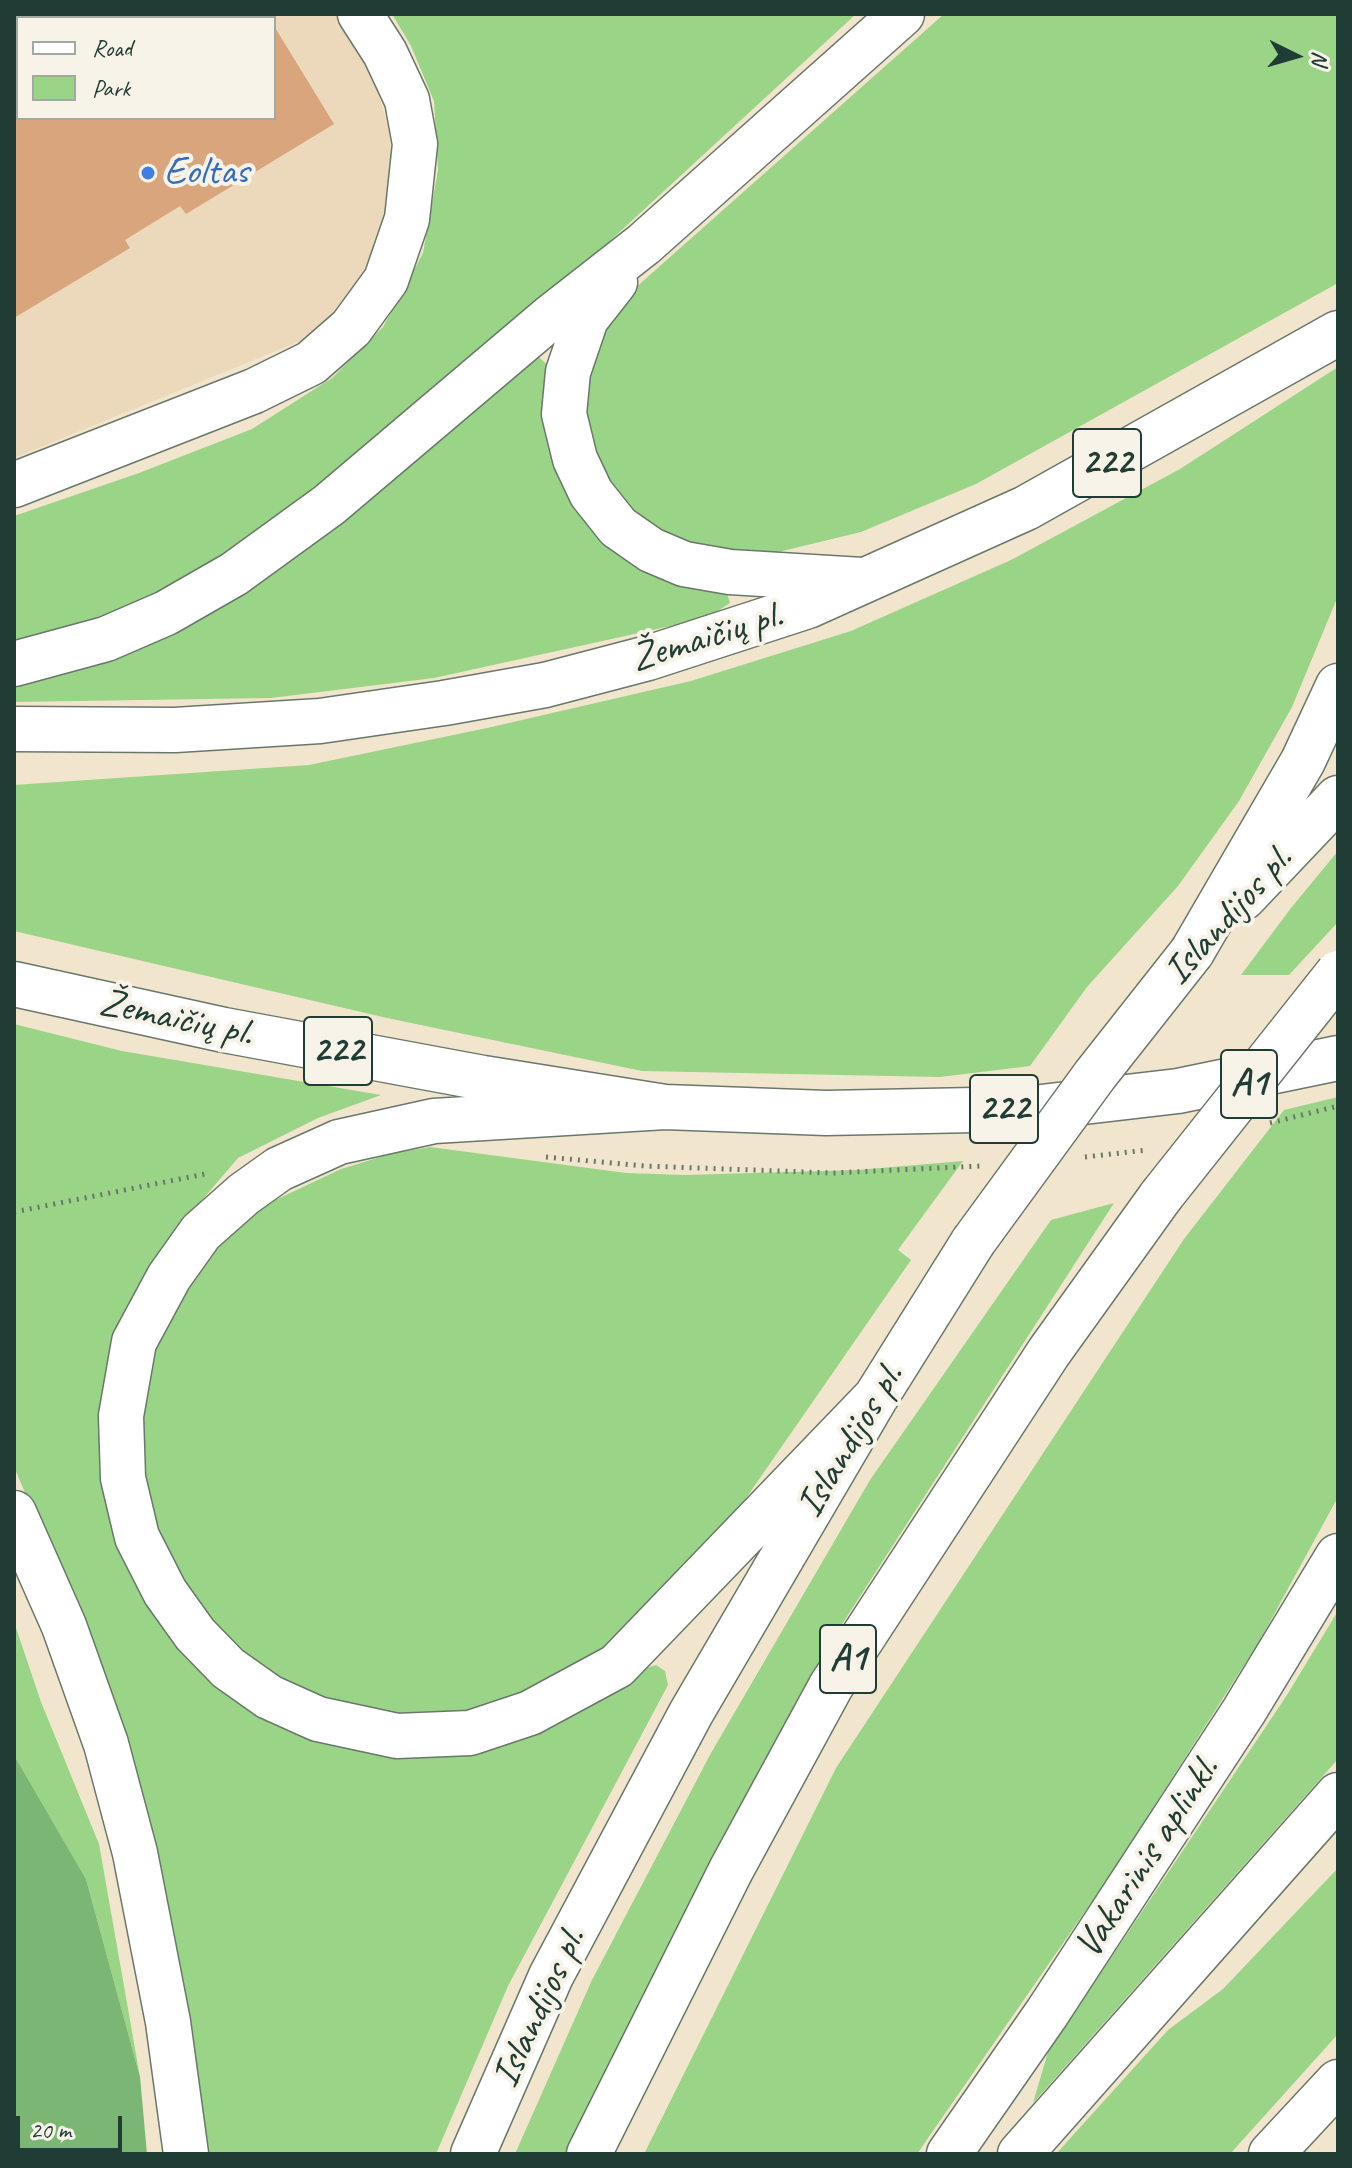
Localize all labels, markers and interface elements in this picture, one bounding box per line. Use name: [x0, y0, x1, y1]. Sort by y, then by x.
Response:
legend: [16, 16, 276, 120]
north arrow: [1256, 16, 1336, 96]
text: Road: [92, 33, 132, 63]
text: N: [1305, 50, 1334, 66]
text: Park: [92, 73, 130, 103]
place label: Eoltas: [164, 149, 249, 197]
marker: Eoltas: [139, 164, 157, 182]
road number: 222: [1073, 429, 1141, 497]
street label: Žemaičių pl.: [626, 592, 788, 684]
street label: Islandijos pl.: [1154, 837, 1304, 995]
street label: Žemaičių pl.: [95, 979, 257, 1059]
road number: 222: [304, 1017, 372, 1085]
road number: A1: [1221, 1050, 1277, 1118]
road number: 222: [970, 1075, 1038, 1143]
street label: Islandijos pl.: [787, 1356, 915, 1526]
road number: A1: [820, 1625, 876, 1693]
street label: Vakarinis aplinkl.: [1065, 1748, 1231, 1968]
street label: Islandijos pl.: [482, 1921, 598, 2095]
scale bar: [20, 2100, 126, 2150]
text: 20 m: [30, 2115, 71, 2145]

